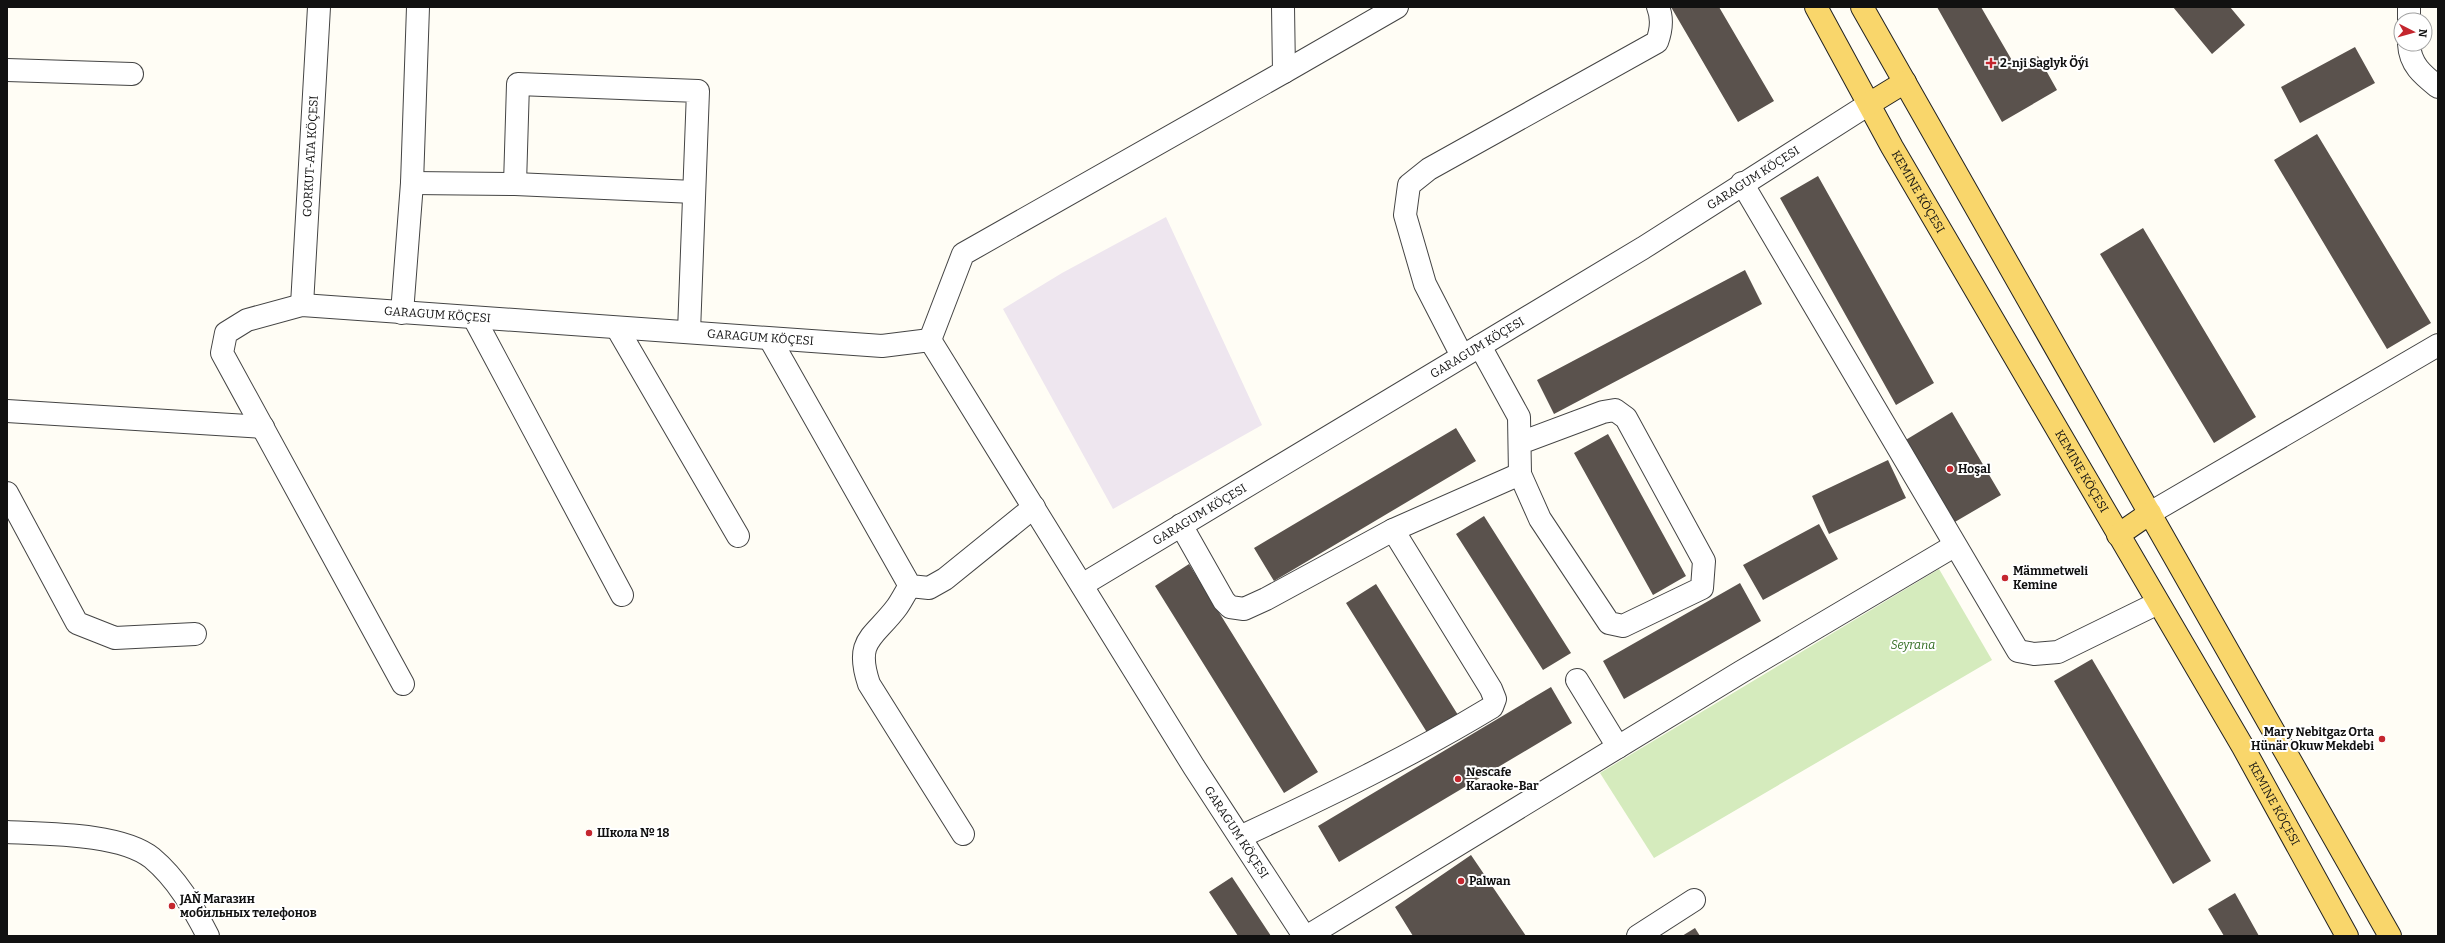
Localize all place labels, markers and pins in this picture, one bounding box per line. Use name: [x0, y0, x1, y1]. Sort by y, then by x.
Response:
place label: 2-nji Saglyk Öýi: [2000, 55, 2089, 71]
marker: 2-nji Saglyk Öýi: [1985, 57, 1997, 69]
place label: Hoşal: [1958, 462, 1991, 476]
marker: Hoşal: [1945, 464, 1955, 474]
place label: Mämmetweli Kemine: [2013, 564, 2088, 592]
marker: Mämmetweli Kemine: [2000, 573, 2010, 583]
place label: Mary Nebitgaz Orta Hünär Okuw Mekdebi: [2251, 725, 2374, 753]
marker: Mary Nebitgaz Orta Hünär Okuw Mekdebi: [2377, 734, 2387, 744]
place label: Nescafe Karaoke-Bar: [1466, 765, 1539, 793]
marker: Nescafe Karaoke-Bar: [1453, 774, 1463, 784]
place label: Школа № 18: [597, 826, 669, 840]
marker: Школа № 18: [584, 828, 594, 838]
place label: Palwan: [1469, 874, 1511, 888]
marker: Palwan: [1456, 876, 1466, 886]
place label: JAŇ Магазин мобильных телефонов: [179, 890, 317, 920]
marker: JAŇ Магазин мобильных телефонов: [167, 901, 177, 911]

